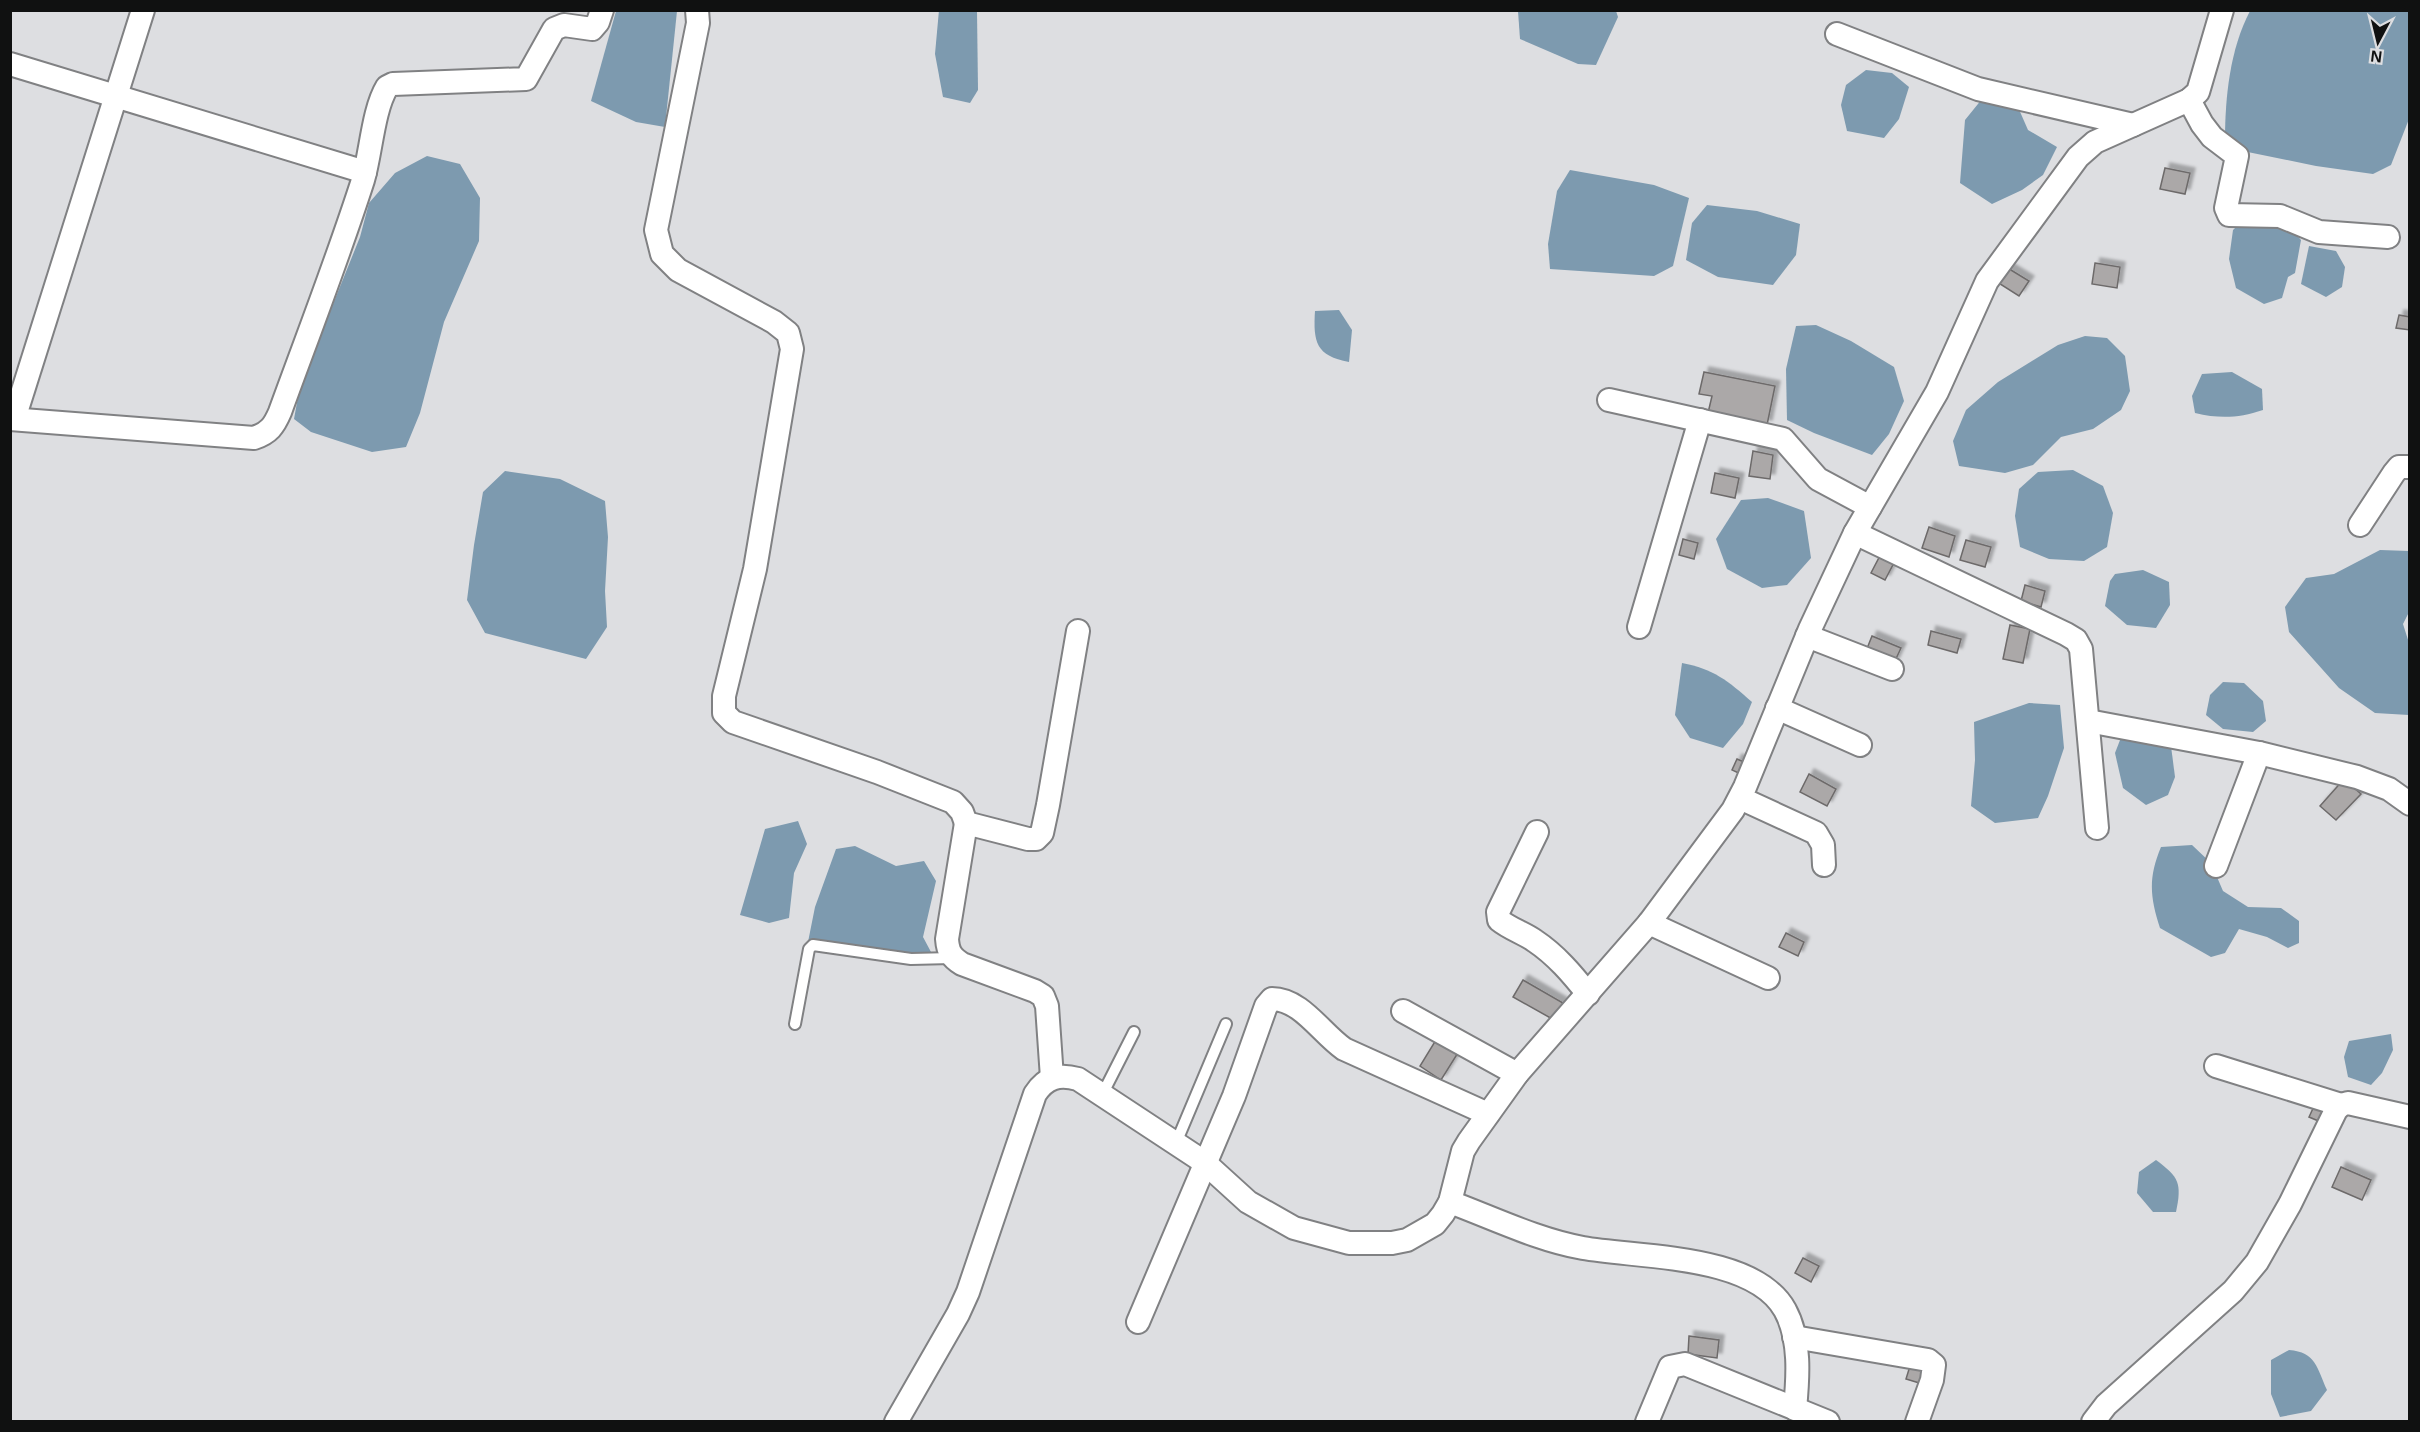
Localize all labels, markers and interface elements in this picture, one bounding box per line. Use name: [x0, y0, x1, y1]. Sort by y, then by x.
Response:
north arrow: [2348, 12, 2408, 72]
text: N: [2369, 47, 2383, 66]

